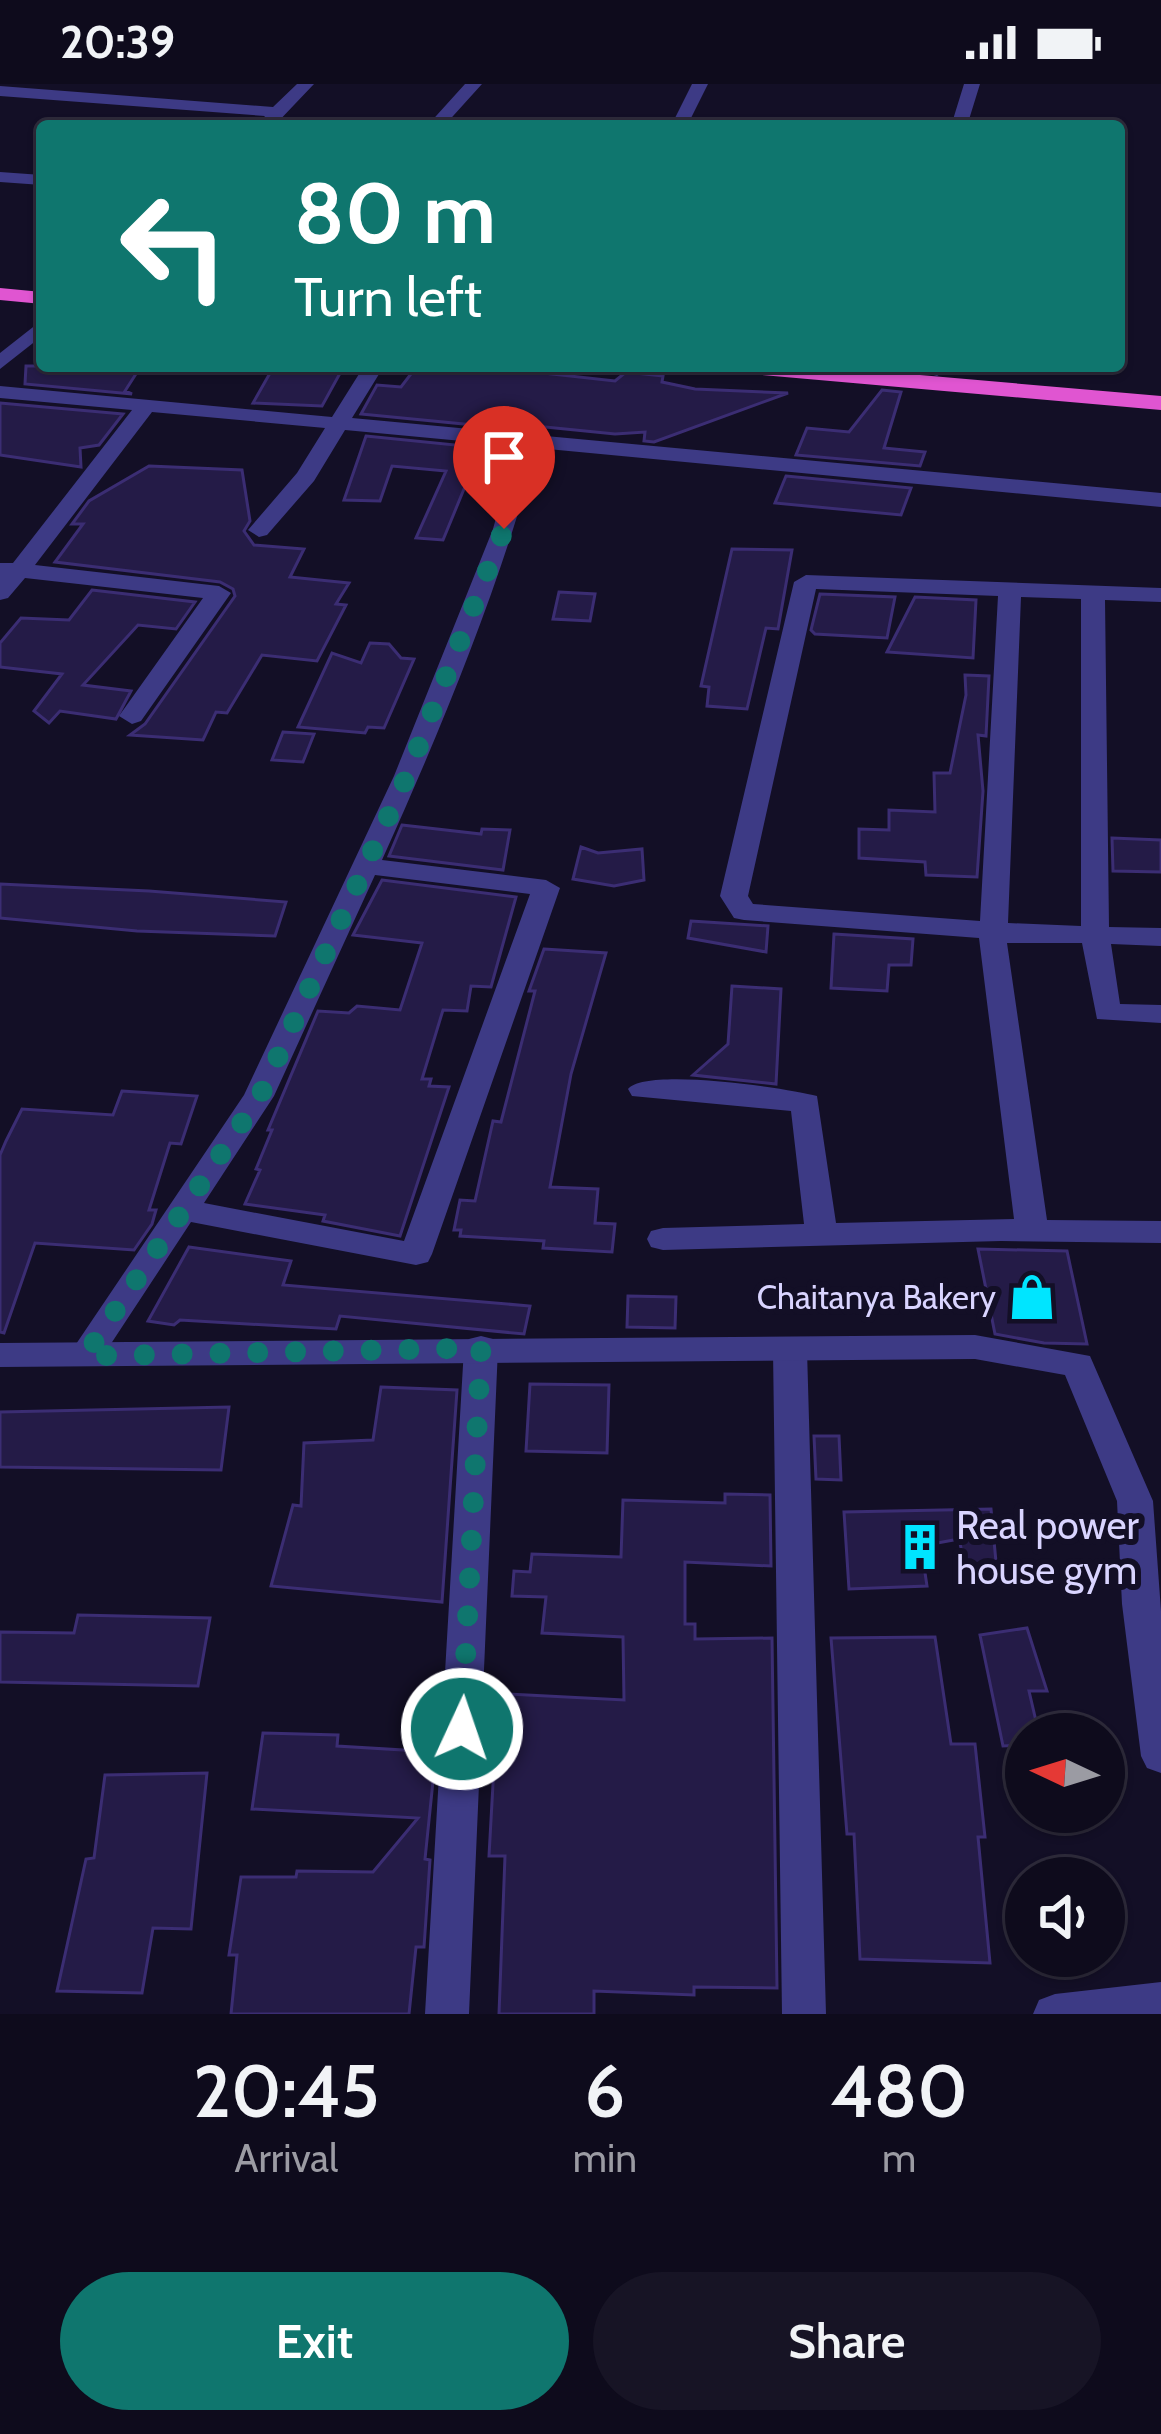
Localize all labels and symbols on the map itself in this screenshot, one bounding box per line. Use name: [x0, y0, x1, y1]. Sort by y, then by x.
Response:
pin: [453, 406, 555, 529]
shop icon: Chaitanya Bakery: [1007, 1272, 1057, 1322]
place label: Chaitanya Bakery: [757, 1277, 996, 1317]
place label: Real power house gym: [956, 1501, 1139, 1594]
building icon: Real power house gym: [895, 1522, 945, 1572]
position arrow: [399, 1666, 525, 1792]
north arrow: [1005, 1713, 1125, 1833]

